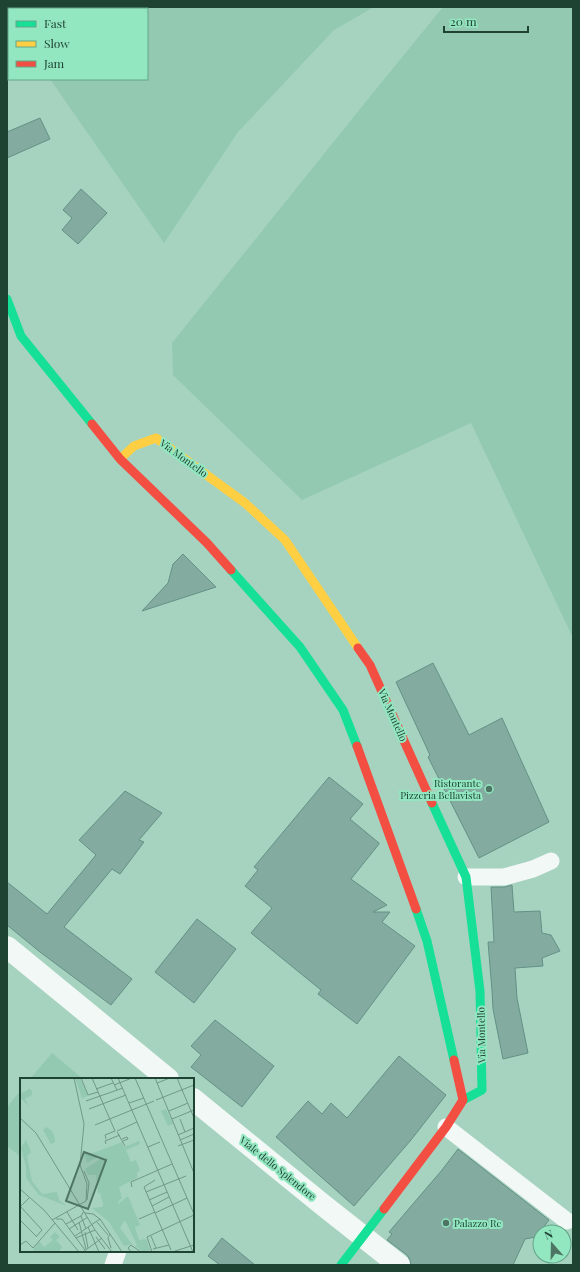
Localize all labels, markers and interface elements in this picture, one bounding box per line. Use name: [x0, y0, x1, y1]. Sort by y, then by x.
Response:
legend: [8, 8, 148, 80]
scale bar: [444, 8, 528, 34]
text: 20 m: [450, 13, 477, 29]
text: Fast: [44, 15, 67, 31]
text: Slow: [44, 35, 70, 51]
text: Jam: [43, 55, 65, 71]
street label: Via Montello: [156, 435, 211, 480]
street label: Via Montello: [375, 686, 411, 744]
place label: Ristorante Pizzeria Bellavista: [400, 776, 481, 802]
marker: Ristorante Pizzeria Bellavista: [484, 784, 494, 794]
street label: Via Montello: [474, 1006, 489, 1064]
inset map: [20, 1078, 194, 1252]
street label: Viale dello Splendore: [236, 1132, 319, 1203]
place label: Palazzo Re: [454, 1216, 502, 1230]
marker: Palazzo Re: [441, 1218, 451, 1228]
north arrow: [532, 1224, 572, 1264]
text: N: [542, 1226, 555, 1243]

